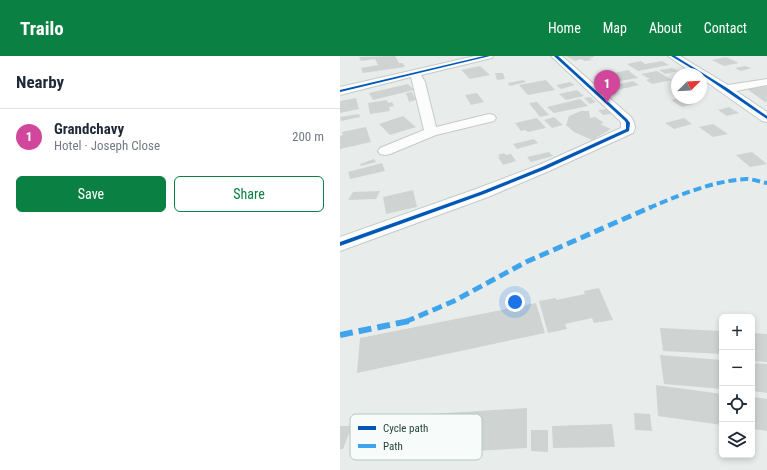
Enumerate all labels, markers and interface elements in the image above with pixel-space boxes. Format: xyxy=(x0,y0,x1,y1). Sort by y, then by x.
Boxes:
text: Trailo xyxy=(20,17,64,40)
text: Home xyxy=(548,20,581,36)
text: Map xyxy=(603,20,627,36)
text: About xyxy=(649,20,682,36)
text: Contact xyxy=(704,20,747,36)
north arrow xyxy=(671,68,707,104)
pin: 1 xyxy=(594,70,620,103)
text: Nearby xyxy=(16,72,64,92)
text: Grandchavy xyxy=(54,120,124,138)
text: 1 xyxy=(26,129,32,144)
text: 200 m xyxy=(292,129,324,144)
text: Hotel · Joseph Close xyxy=(54,138,160,153)
button: Save xyxy=(16,176,166,212)
button: Share xyxy=(174,176,324,212)
your location xyxy=(505,292,525,312)
map controls xyxy=(719,314,755,458)
button: + xyxy=(719,314,755,350)
button: − xyxy=(719,350,755,386)
button: locate xyxy=(719,386,755,422)
legend xyxy=(350,414,482,460)
text: Cycle path xyxy=(383,422,428,435)
button: layers xyxy=(719,422,755,458)
text: Path xyxy=(383,440,403,453)

